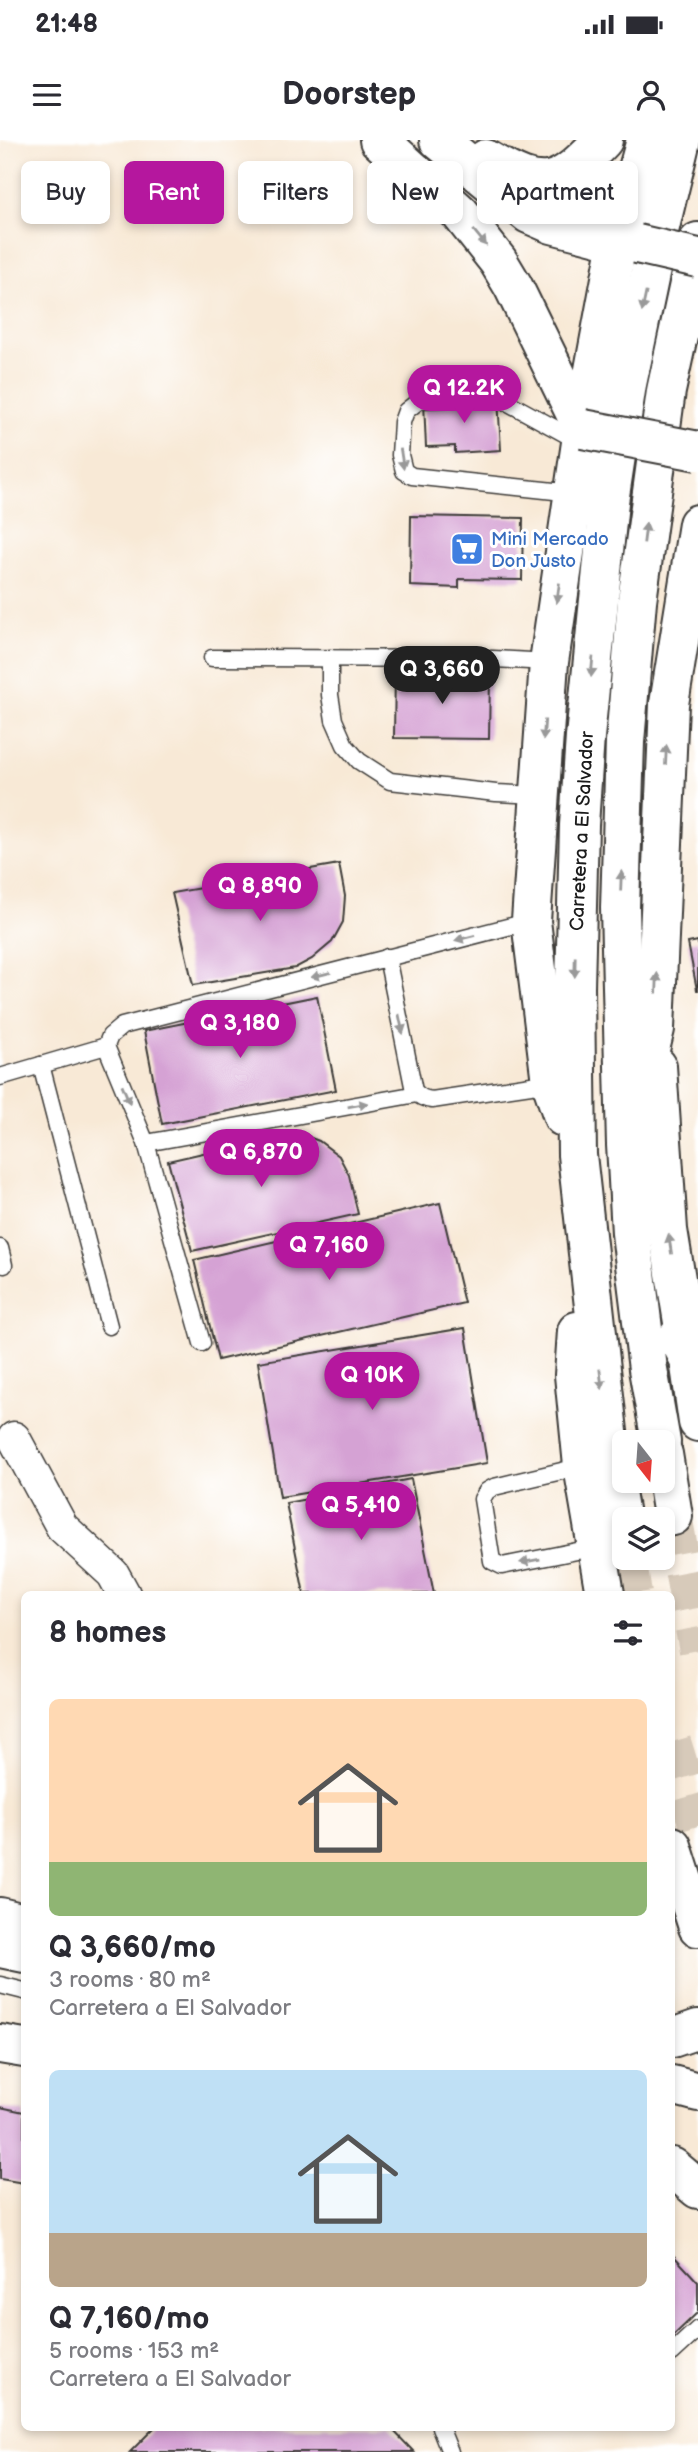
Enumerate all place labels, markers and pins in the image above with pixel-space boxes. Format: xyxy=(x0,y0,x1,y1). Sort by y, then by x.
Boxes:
pin: Q 12.2K xyxy=(399,366,529,425)
place label: Mini Mercado Don Justo xyxy=(491,528,609,573)
supermarket icon: Mini Mercado Don Justo xyxy=(448,530,486,568)
pin: Q 3,660 xyxy=(377,646,507,706)
pin: Q 8,890 xyxy=(195,864,325,923)
pin: Q 3,180 xyxy=(175,1000,305,1060)
pin: Q 6,870 xyxy=(196,1130,326,1189)
pin: Q 7,160 xyxy=(264,1222,394,1282)
pin: Q 10K xyxy=(323,1352,421,1412)
pin: Q 5,410 xyxy=(296,1482,426,1542)

